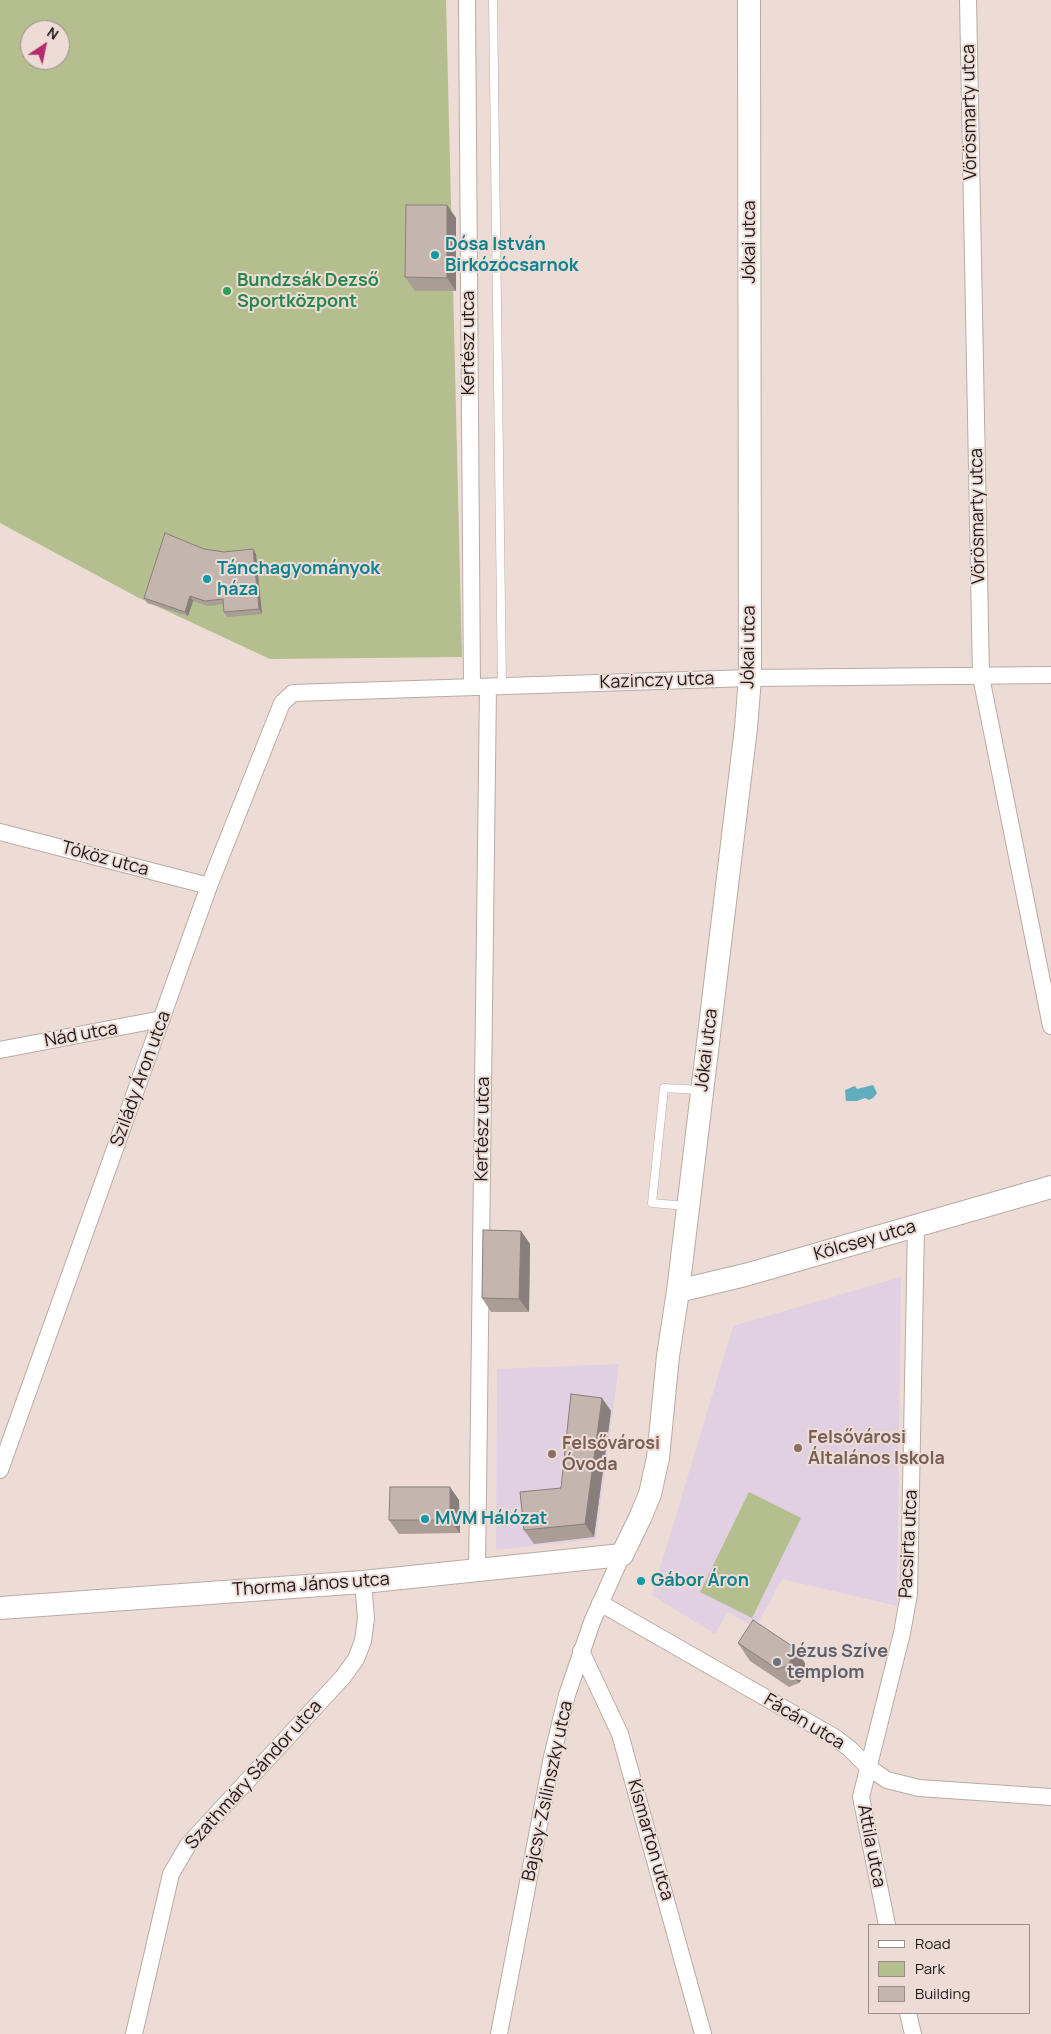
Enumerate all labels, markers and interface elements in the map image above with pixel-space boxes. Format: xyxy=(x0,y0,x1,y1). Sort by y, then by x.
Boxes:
north arrow xyxy=(20,20,70,70)
text: N xyxy=(44,22,63,44)
street label: Vörösmarty utca xyxy=(958,44,982,180)
street label: Jókai utca xyxy=(739,200,761,284)
place label: Dósa István Birkózócsarnok xyxy=(445,234,578,276)
marker: Dósa István Birkózócsarnok xyxy=(429,249,441,261)
place label: Bundzsák Dezső Sportközpont xyxy=(237,270,379,312)
marker: Bundzsák Dezső Sportközpont xyxy=(221,285,233,297)
street label: Kertész utca xyxy=(458,291,480,395)
street label: Vörösmarty utca xyxy=(966,448,990,584)
place label: Tánchagyományok háza xyxy=(217,558,380,600)
marker: Tánchagyományok háza xyxy=(201,573,213,585)
street label: Jókai utca xyxy=(737,605,761,689)
street label: Kazinczy utca xyxy=(599,668,715,694)
street label: Tóköz utca xyxy=(59,837,151,881)
street label: Jókai utca xyxy=(691,1007,723,1093)
street label: Szilády Áron utca xyxy=(106,1008,176,1150)
street label: Nád utca xyxy=(43,1018,119,1052)
street label: Kertész utca xyxy=(471,1076,495,1182)
street label: Kölcsey utca xyxy=(812,1216,918,1266)
place label: Felsővárosi Általános Iskola xyxy=(808,1427,945,1470)
place label: Felsővárosi Óvoda xyxy=(562,1433,660,1476)
marker: Felsővárosi Általános Iskola xyxy=(792,1442,804,1454)
marker: Felsővárosi Óvoda xyxy=(546,1448,558,1460)
street label: Pacsirta utca xyxy=(895,1489,923,1599)
place label: MVM Hálózat xyxy=(435,1508,547,1530)
marker: MVM Hálózat xyxy=(419,1513,431,1525)
street label: Thorma János utca xyxy=(232,1569,390,1601)
place label: Gábor Áron xyxy=(651,1570,749,1592)
marker: Gábor Áron xyxy=(635,1575,647,1587)
place label: Jézus Szíve templom xyxy=(787,1641,888,1684)
marker: Jézus Szíve templom xyxy=(771,1656,783,1668)
street label: Fácán utca xyxy=(760,1689,848,1755)
street label: Szathmáry Sándor utca xyxy=(181,1696,327,1854)
street label: Bajcsy-Zsilinszky utca xyxy=(518,1699,578,1883)
street label: Kismarton utca xyxy=(622,1777,678,1903)
street label: Attila utca xyxy=(852,1803,890,1889)
legend xyxy=(868,1924,1031,2014)
text: Road xyxy=(915,1933,951,1954)
text: Park xyxy=(915,1958,945,1979)
text: Building xyxy=(915,1983,970,2004)

